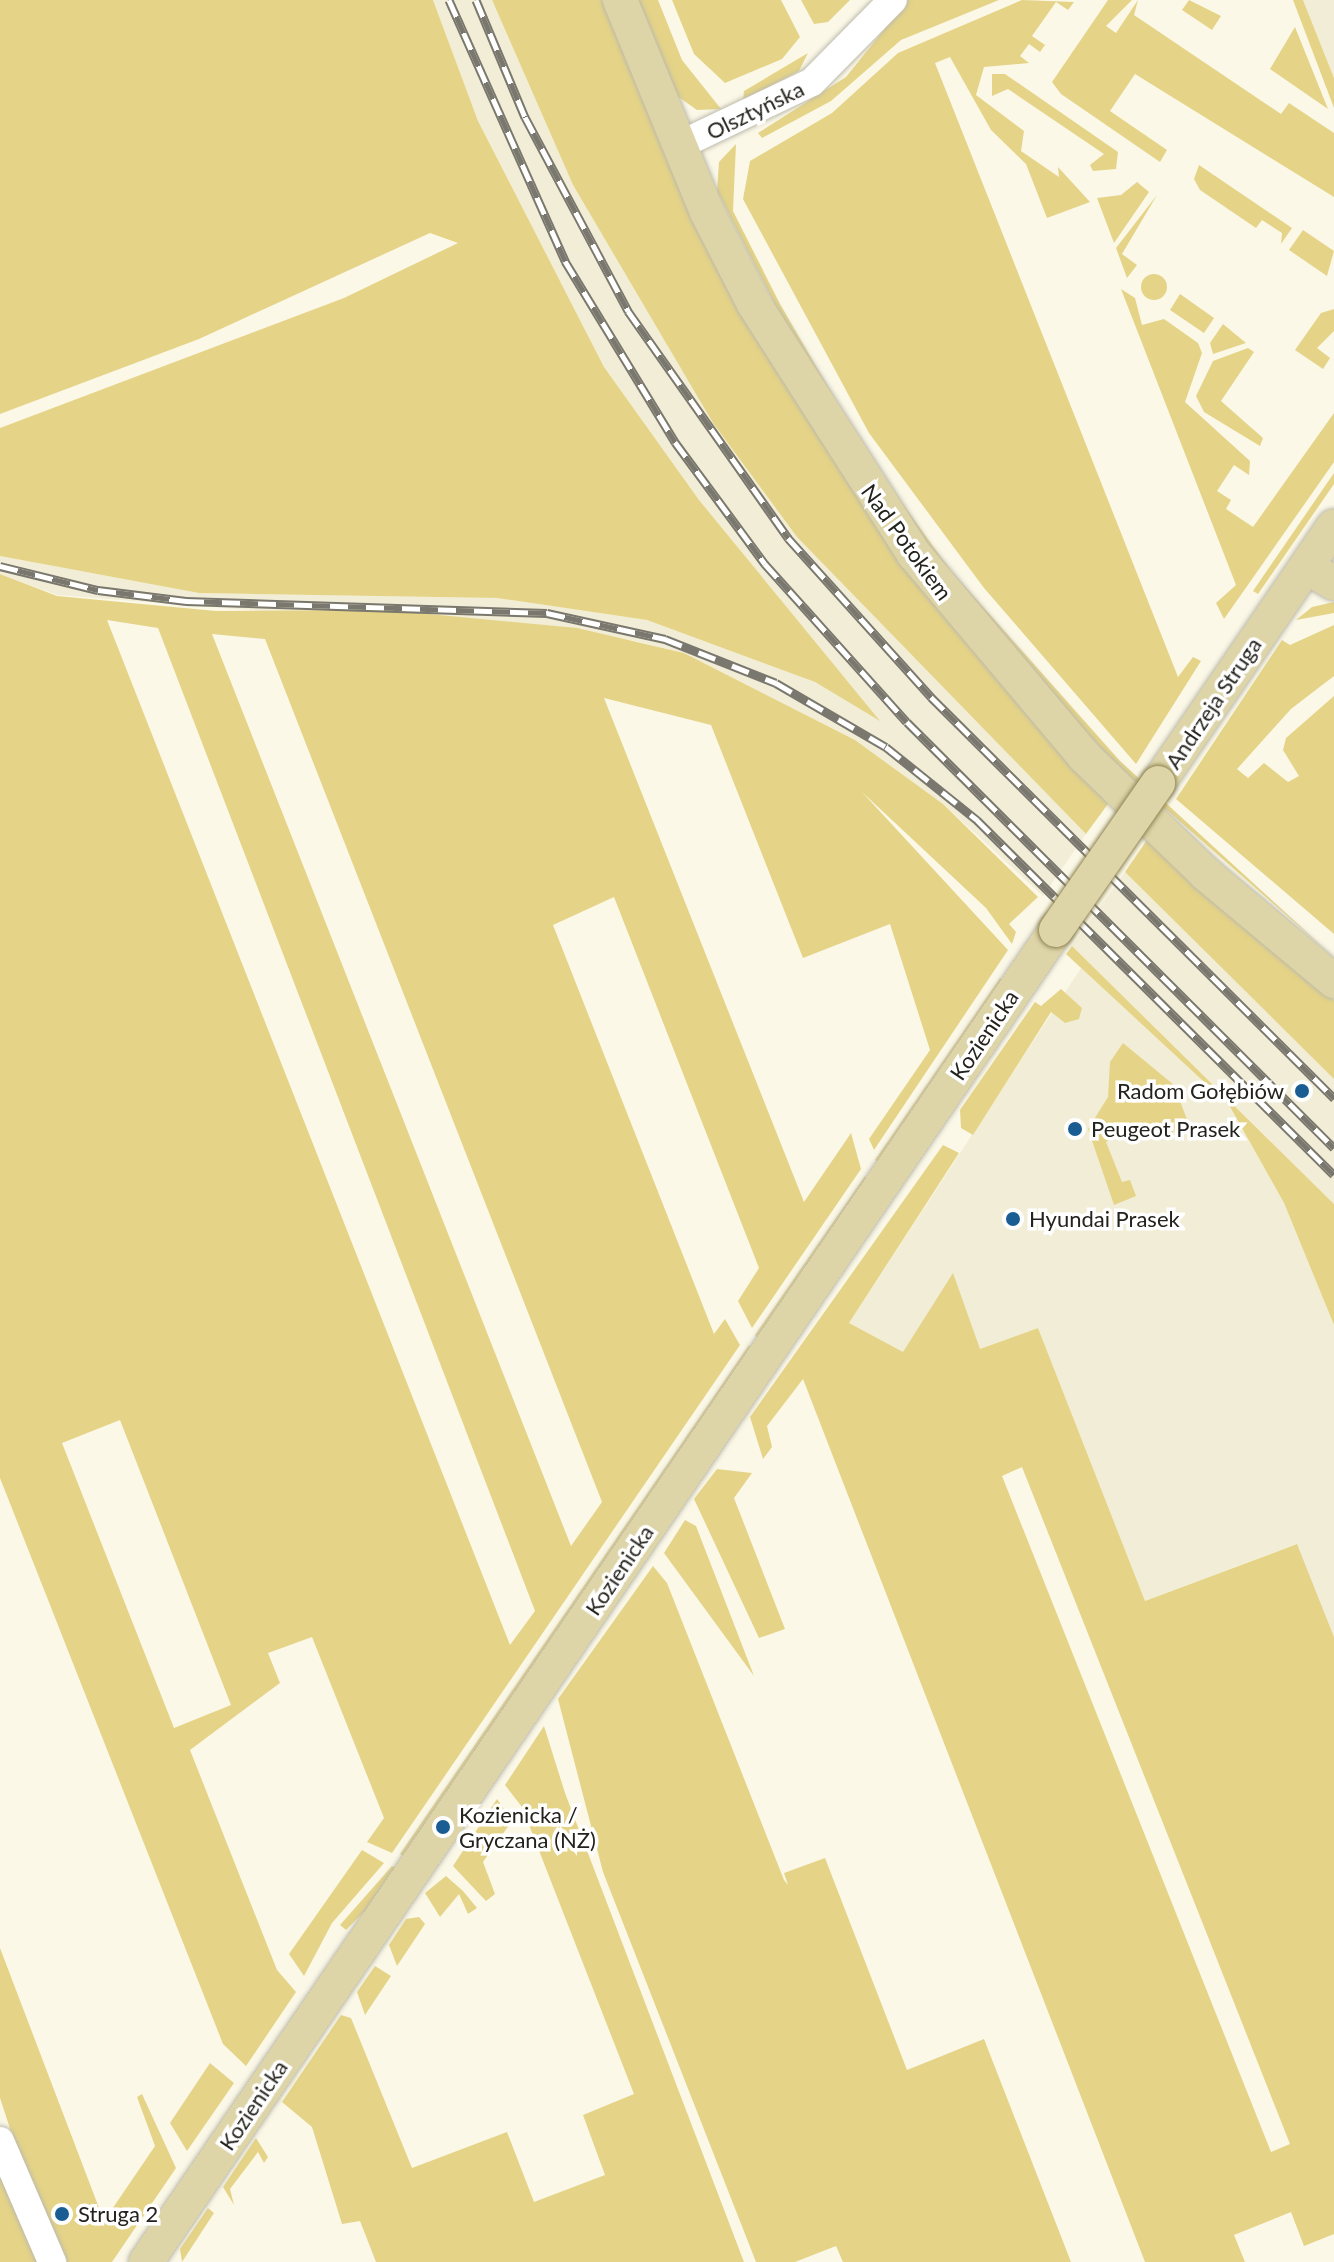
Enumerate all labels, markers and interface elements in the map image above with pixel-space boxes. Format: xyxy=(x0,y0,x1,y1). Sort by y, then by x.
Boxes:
street label: Olsztyńska xyxy=(702,75,808,145)
street label: Nad Potokiem xyxy=(856,479,958,605)
street label: Andrzeja Struga xyxy=(1159,632,1267,774)
street label: Kozienicka xyxy=(944,985,1024,1085)
place label: Radom Gołębiów xyxy=(1117,1078,1284,1104)
marker: Radom Gołębiów xyxy=(1291,1080,1313,1102)
place label: Peugeot Prasek xyxy=(1091,1116,1240,1142)
marker: Peugeot Prasek xyxy=(1066,1120,1084,1138)
place label: Hyundai Prasek xyxy=(1029,1206,1180,1232)
marker: Hyundai Prasek xyxy=(1004,1210,1022,1228)
street label: Kozienicka xyxy=(579,1520,659,1620)
place label: Kozienicka / Gryczana (NŻ) xyxy=(459,1801,596,1852)
marker: Kozienicka / Gryczana (NŻ) xyxy=(434,1818,452,1836)
street label: Kozienicka xyxy=(213,2055,293,2155)
place label: Struga 2 xyxy=(78,2201,158,2227)
marker: Struga 2 xyxy=(53,2205,71,2223)

